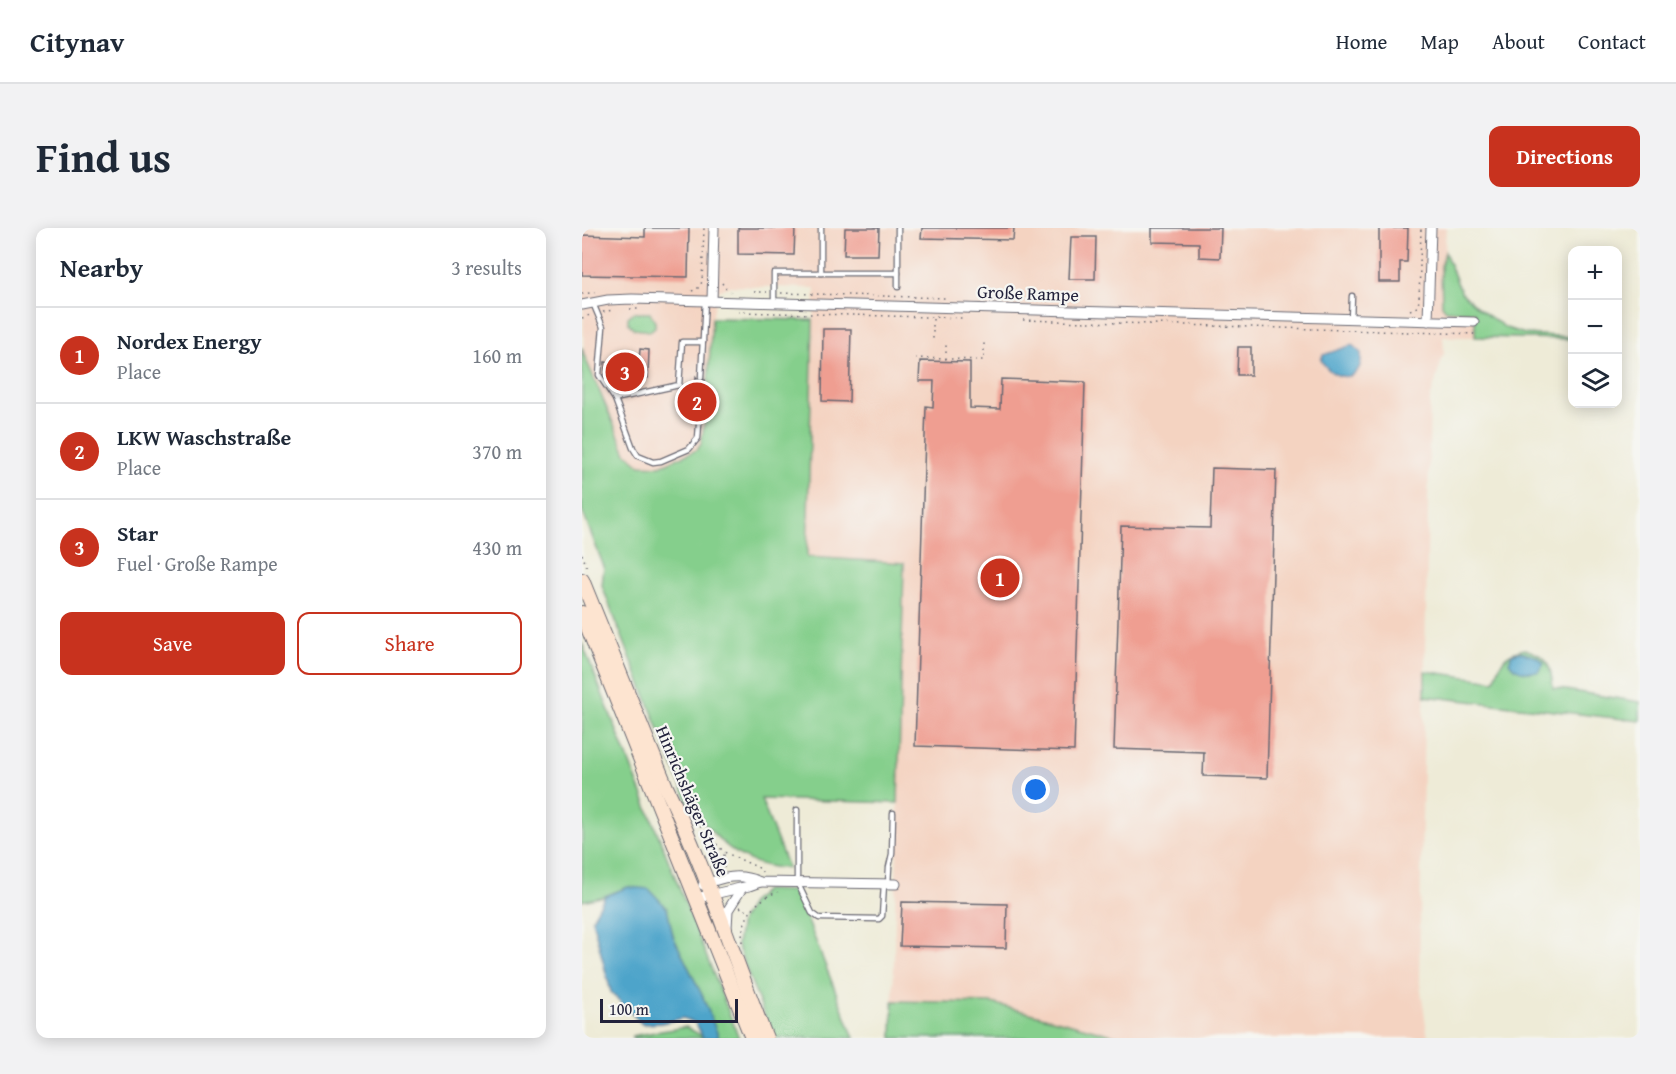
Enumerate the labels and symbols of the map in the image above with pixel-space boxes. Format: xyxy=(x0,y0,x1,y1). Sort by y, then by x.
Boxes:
street label: Große Rampe xyxy=(977,278,1079,308)
pin: 3 xyxy=(606,350,645,394)
pin: 2 xyxy=(678,380,716,424)
pin: 1 xyxy=(980,556,1020,600)
street label: Hinrichshäger Straße xyxy=(649,721,737,881)
your location xyxy=(1021,775,1050,804)
scale bar xyxy=(600,996,738,1024)

